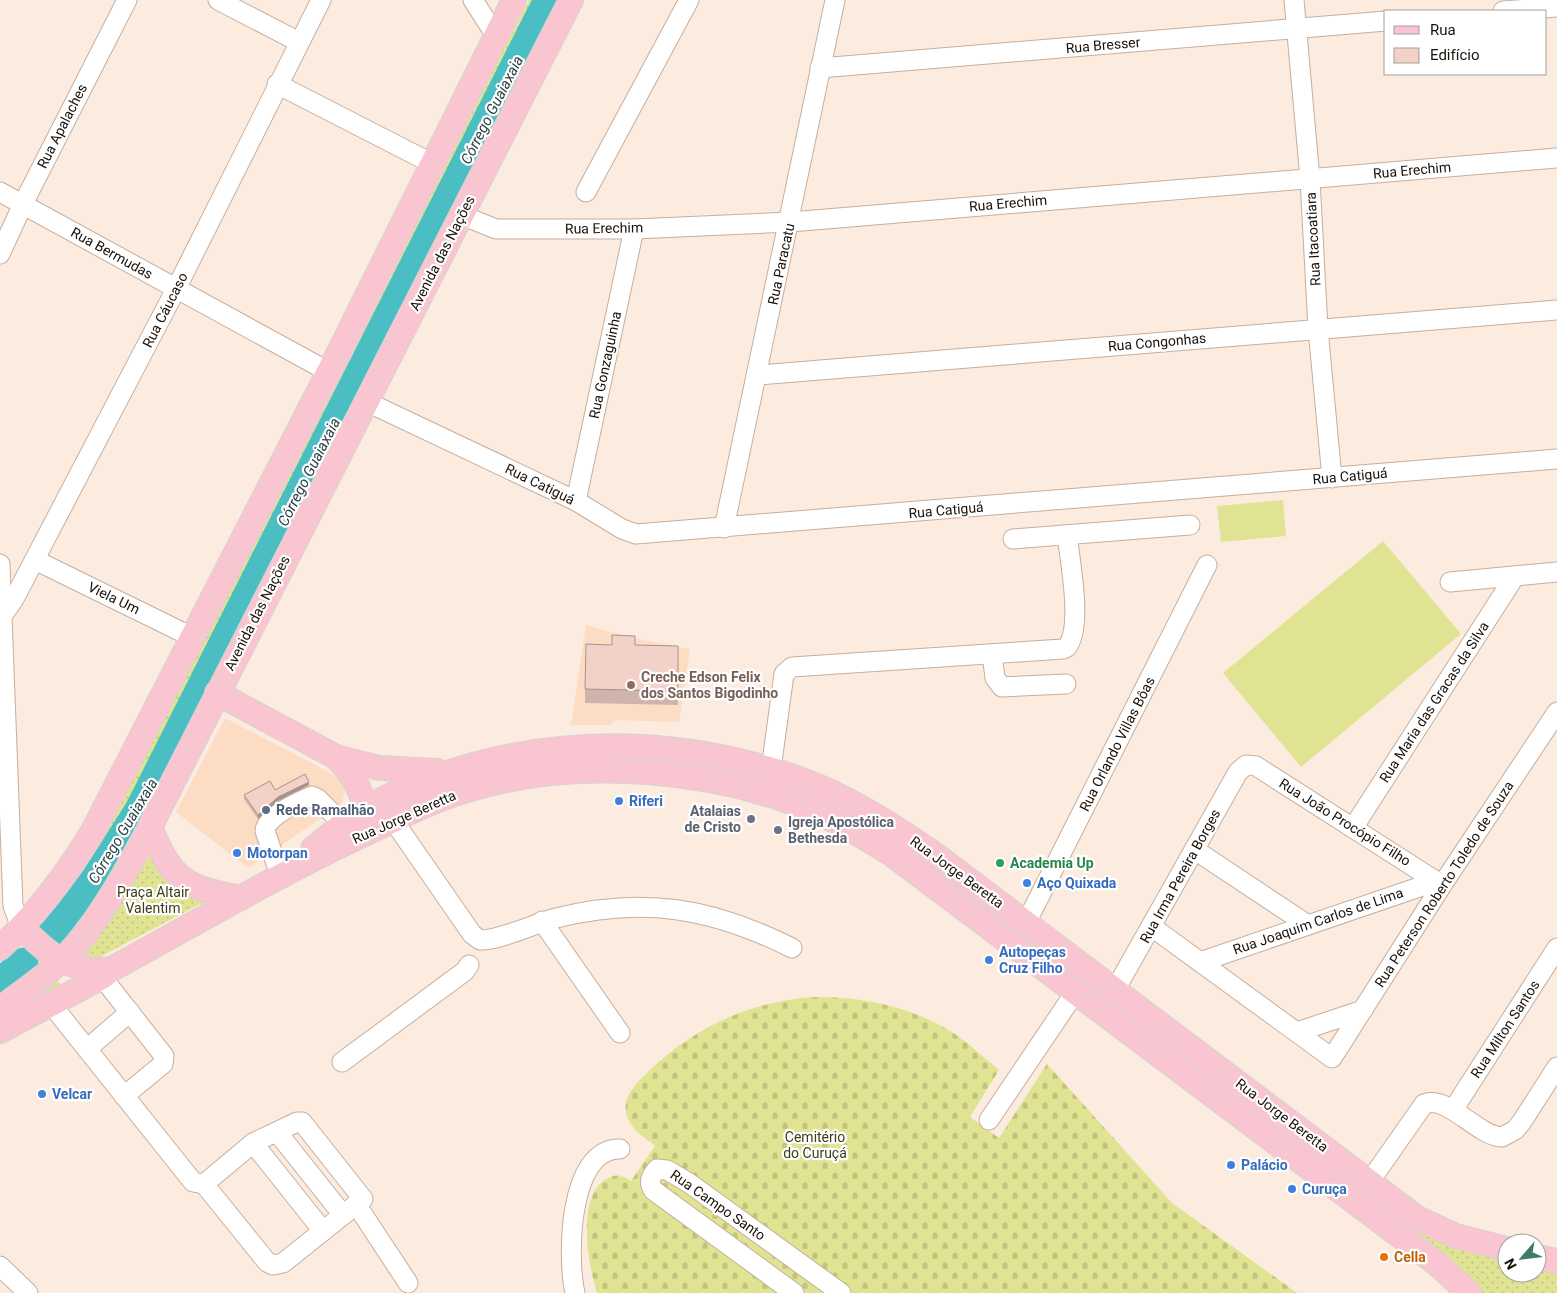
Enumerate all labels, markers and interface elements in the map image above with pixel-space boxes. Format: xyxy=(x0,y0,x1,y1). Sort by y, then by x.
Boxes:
legend xyxy=(1384,10,1547,75)
text: Rua xyxy=(1430,21,1456,39)
street label: Rua Bresser xyxy=(1065,34,1141,56)
text: Edifício xyxy=(1430,46,1479,64)
water label: Córrego Guaiaxaia xyxy=(457,53,527,167)
street label: Rua Apalaches xyxy=(34,81,90,171)
street label: Rua Erechim xyxy=(1372,159,1452,181)
street label: Rua Erechim xyxy=(968,192,1048,214)
street label: Rua Itacoatiara xyxy=(1303,192,1323,286)
street label: Avenida das Nações xyxy=(406,193,478,313)
street label: Rua Erechim xyxy=(565,219,643,237)
street label: Rua Paracatu xyxy=(765,222,797,306)
street label: Rua Bermudas xyxy=(68,224,156,282)
street label: Rua Cáucaso xyxy=(139,270,191,350)
street label: Rua Gonzaguinha xyxy=(586,310,624,420)
street label: Rua Congonhas xyxy=(1107,330,1207,354)
water label: Córrego Guaiaxaia xyxy=(274,415,344,529)
street label: Rua Catiguá xyxy=(503,460,577,508)
street label: Rua Catiguá xyxy=(1312,465,1388,487)
street label: Rua Catiguá xyxy=(908,499,984,521)
street label: Avenida das Nações xyxy=(221,553,293,673)
street label: Viela Um xyxy=(86,579,142,617)
street label: Rua Maria das Gracas da Silva xyxy=(1376,619,1492,785)
place label: Creche Edson Felix dos Santos Bigodinho xyxy=(641,669,778,701)
street label: Rua Orlando Villas Bôas xyxy=(1076,674,1158,814)
marker: Creche Edson Felix dos Santos Bigodinho xyxy=(625,679,637,691)
water label: Córrego Guaiaxaia xyxy=(85,775,161,887)
street label: Rua João Procópio Filho xyxy=(1276,775,1414,869)
street label: Rua Peterson Roberto Toledo de Souza xyxy=(1371,778,1517,990)
street label: Rua Jorge Beretta xyxy=(350,787,458,847)
place label: Riferi xyxy=(629,793,663,809)
marker: Riferi xyxy=(613,795,625,807)
place label: Rede Ramalhão xyxy=(276,802,375,818)
place label: Atalaias de Cristo xyxy=(684,803,741,835)
marker: Rede Ramalhão xyxy=(260,804,272,816)
street label: Rua Irma Pereira Borges xyxy=(1137,806,1223,946)
marker: Atalaias de Cristo xyxy=(745,813,757,825)
place label: Igreja Apostólica Bethesda xyxy=(788,814,895,846)
marker: Igreja Apostólica Bethesda xyxy=(772,824,784,836)
street label: Rua Jorge Beretta xyxy=(907,833,1007,911)
place label: Motorpan xyxy=(247,845,308,861)
marker: Motorpan xyxy=(231,847,243,859)
place label: Academia Up xyxy=(1010,855,1094,871)
marker: Academia Up xyxy=(994,857,1006,869)
place label: Aço Quixada xyxy=(1037,875,1117,891)
marker: Aço Quixada xyxy=(1021,877,1033,889)
park label: Praça Altair Valentim xyxy=(117,884,189,916)
street label: Rua Joaquim Carlos de Lima xyxy=(1231,884,1405,958)
place label: Autopeças Cruz Filho xyxy=(999,944,1066,976)
marker: Autopeças Cruz Filho xyxy=(983,954,995,966)
street label: Rua Milton Santos xyxy=(1467,977,1543,1081)
street label: Rua Jorge Beretta xyxy=(1233,1075,1331,1155)
place label: Velcar xyxy=(52,1086,92,1102)
marker: Velcar xyxy=(36,1088,48,1100)
park label: Cemitério do Curuçá xyxy=(783,1129,847,1161)
place label: Palácio xyxy=(1241,1157,1288,1173)
marker: Palácio xyxy=(1225,1159,1237,1171)
street label: Rua Campo Santo xyxy=(668,1166,768,1244)
place label: Curuça xyxy=(1302,1181,1347,1197)
marker: Curuça xyxy=(1286,1183,1298,1195)
north arrow xyxy=(1497,1233,1547,1283)
place label: Cella xyxy=(1394,1249,1426,1265)
marker: Cella xyxy=(1378,1251,1390,1263)
text: N xyxy=(1501,1256,1520,1272)

